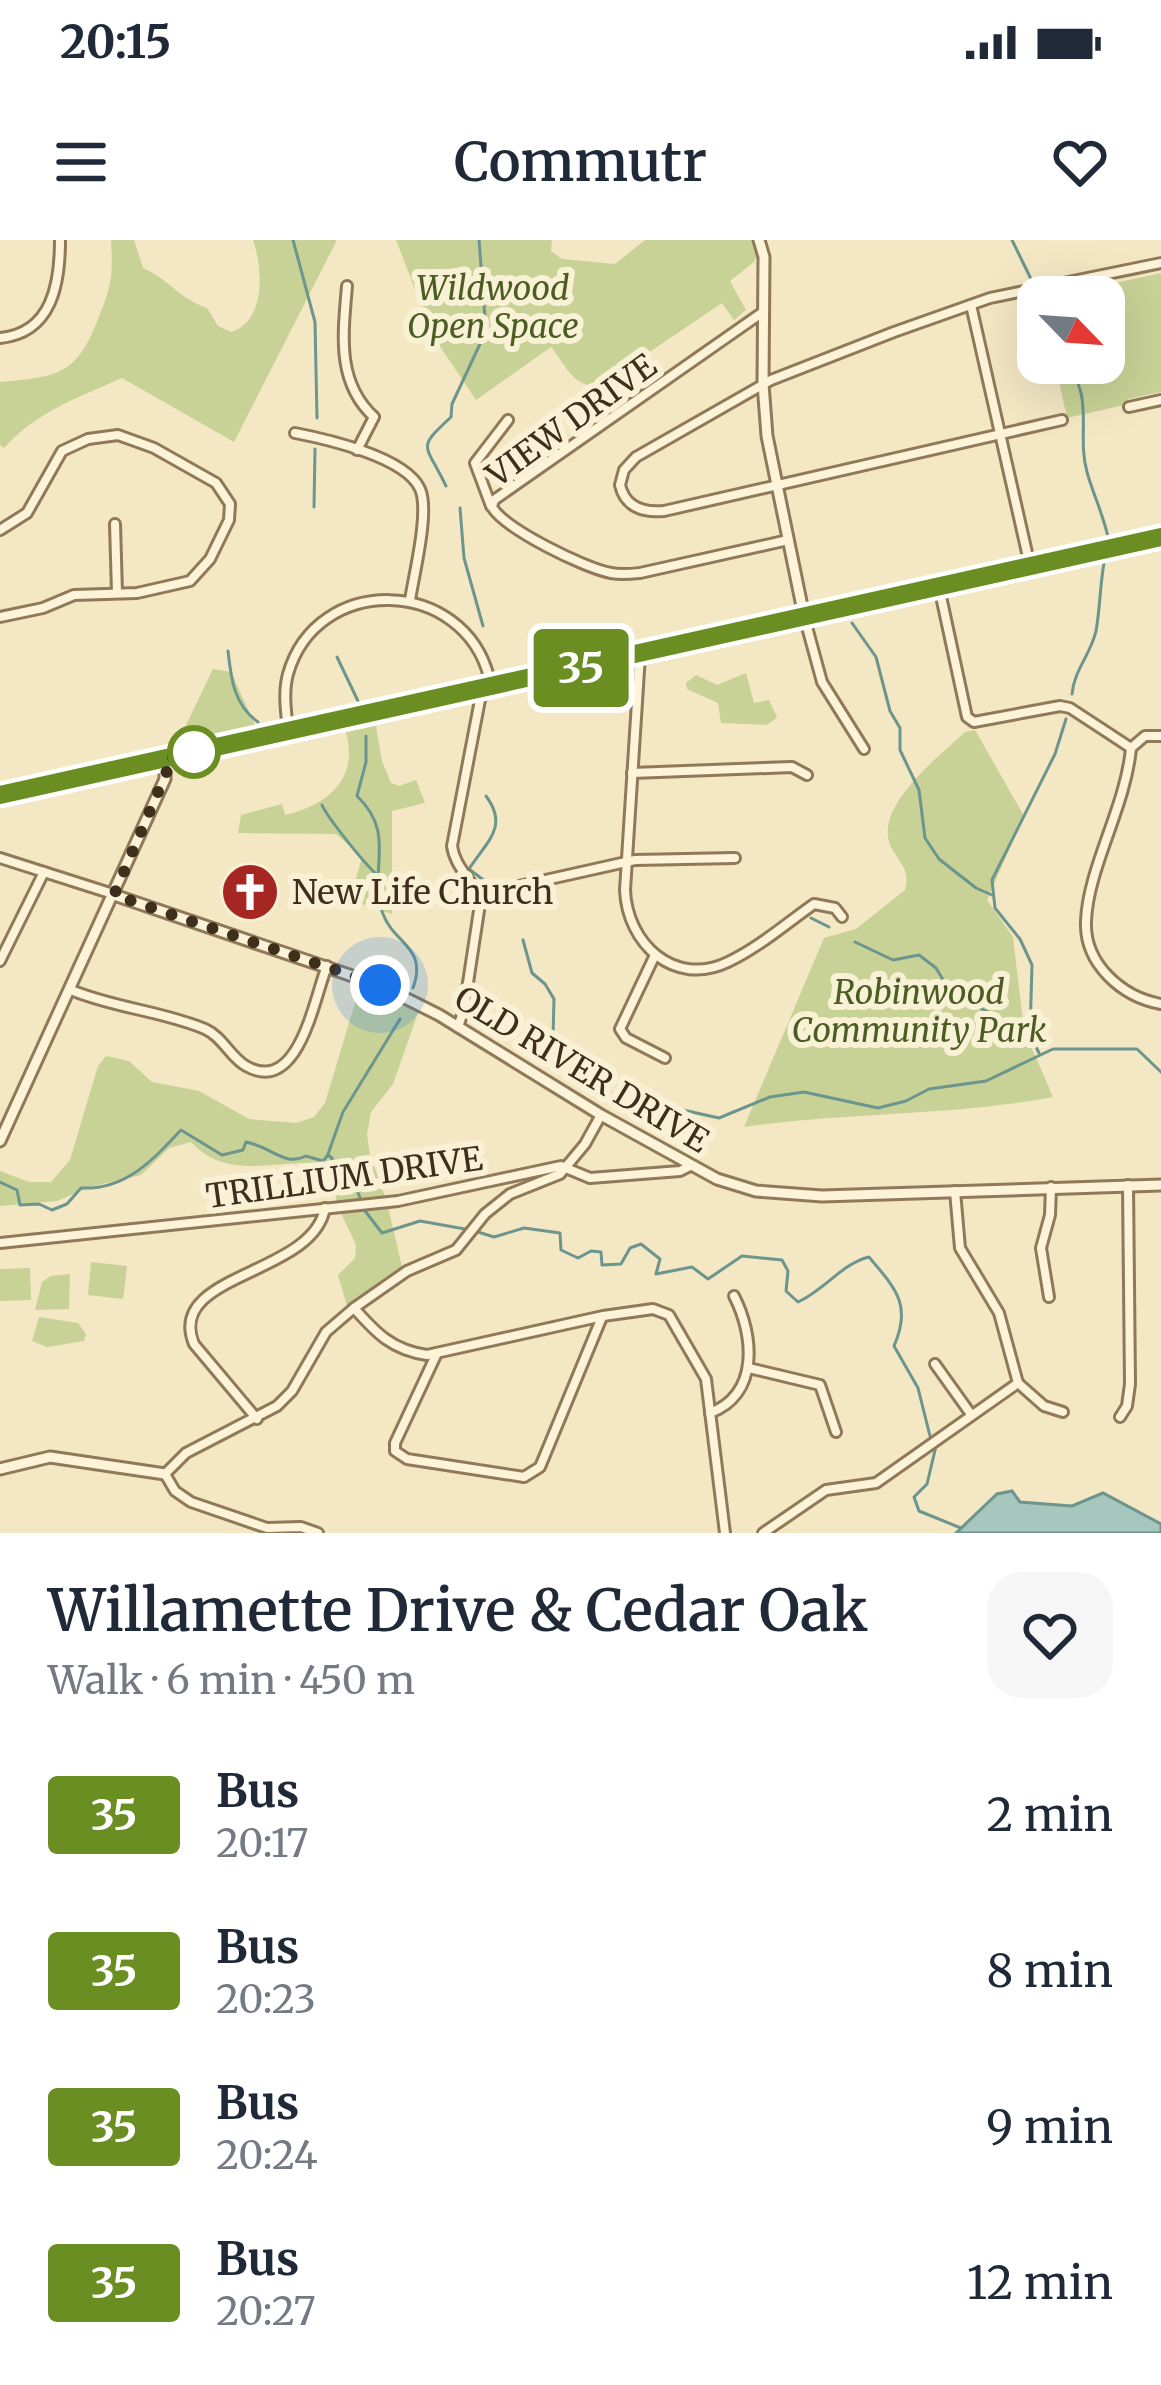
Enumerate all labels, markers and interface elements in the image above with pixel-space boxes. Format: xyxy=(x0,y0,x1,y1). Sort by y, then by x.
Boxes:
text: 20:15 xyxy=(60,14,171,70)
text: Commutr xyxy=(454,128,707,196)
icon: menu xyxy=(48,129,114,195)
icon: heart xyxy=(1047,129,1113,195)
park label: Wildwood Open Space xyxy=(407,268,579,347)
north arrow xyxy=(1017,276,1125,384)
map controls xyxy=(1017,276,1125,384)
street label: VIEW DRIVE xyxy=(478,345,664,496)
line badge: 35 xyxy=(527,629,635,707)
text: 35 xyxy=(558,642,604,694)
unlabelled marker xyxy=(169,727,219,777)
church icon: New Life Church xyxy=(219,861,281,923)
place label: New Life Church xyxy=(292,872,554,913)
your location xyxy=(350,955,410,1015)
park label: Robinwood Community Park xyxy=(792,972,1046,1051)
street label: OLD RIVER DRIVE xyxy=(447,977,716,1161)
street label: TRILLIUM DRIVE xyxy=(203,1138,485,1217)
button: heart xyxy=(987,1572,1113,1698)
text: Willamette Drive & Cedar Oak xyxy=(48,1575,868,1647)
text: Walk · 6 min · 450 m xyxy=(48,1656,415,1705)
text: Bus xyxy=(216,1763,299,1819)
text: 2 min xyxy=(987,1787,1113,1843)
text: 35 xyxy=(91,1789,137,1841)
text: 20:17 xyxy=(216,1819,308,1868)
text: Bus xyxy=(216,1919,299,1975)
text: 8 min xyxy=(987,1943,1113,1999)
text: 35 xyxy=(91,1945,137,1997)
text: 20:23 xyxy=(216,1975,316,2024)
text: Bus xyxy=(216,2075,299,2131)
text: 9 min xyxy=(986,2099,1113,2155)
text: 35 xyxy=(91,2101,137,2153)
text: 20:24 xyxy=(216,2131,318,2180)
text: Bus xyxy=(216,2231,299,2287)
text: 12 min xyxy=(967,2255,1113,2311)
text: 35 xyxy=(91,2257,137,2309)
text: 20:27 xyxy=(216,2287,316,2336)

